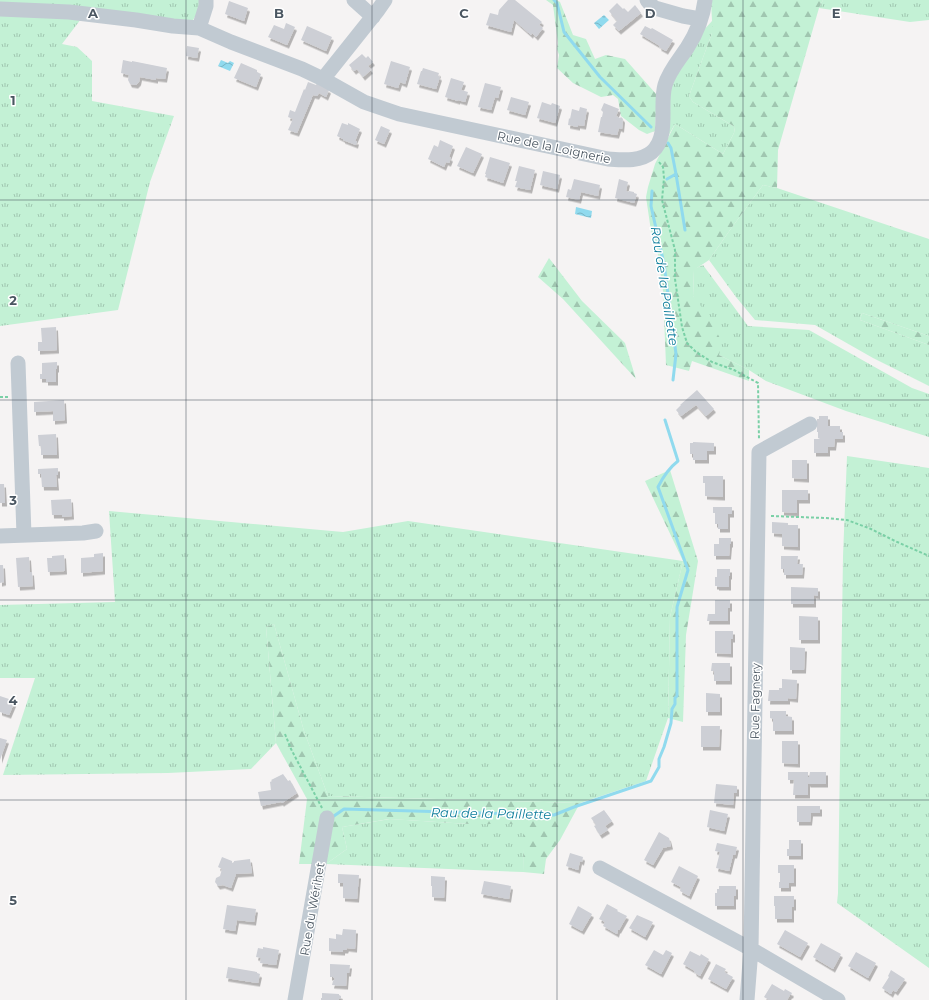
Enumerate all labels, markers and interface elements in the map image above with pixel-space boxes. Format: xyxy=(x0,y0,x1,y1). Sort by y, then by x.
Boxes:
text: A xyxy=(87,5,99,21)
text: B xyxy=(274,5,284,21)
text: C xyxy=(459,5,469,21)
text: D xyxy=(645,5,656,21)
text: E xyxy=(832,5,841,21)
text: 1 xyxy=(10,92,16,108)
street label: Rue de la Loignerie xyxy=(496,128,612,166)
water label: Rau de la Paillette xyxy=(648,225,682,347)
text: 2 xyxy=(9,292,17,308)
text: 3 xyxy=(8,492,17,508)
street label: Rue Fagnery xyxy=(747,662,763,739)
text: 4 xyxy=(9,692,18,708)
water label: Rau de la Paillette xyxy=(431,804,552,822)
street label: Rue du Wérihet xyxy=(296,861,328,957)
text: 5 xyxy=(9,892,17,908)

